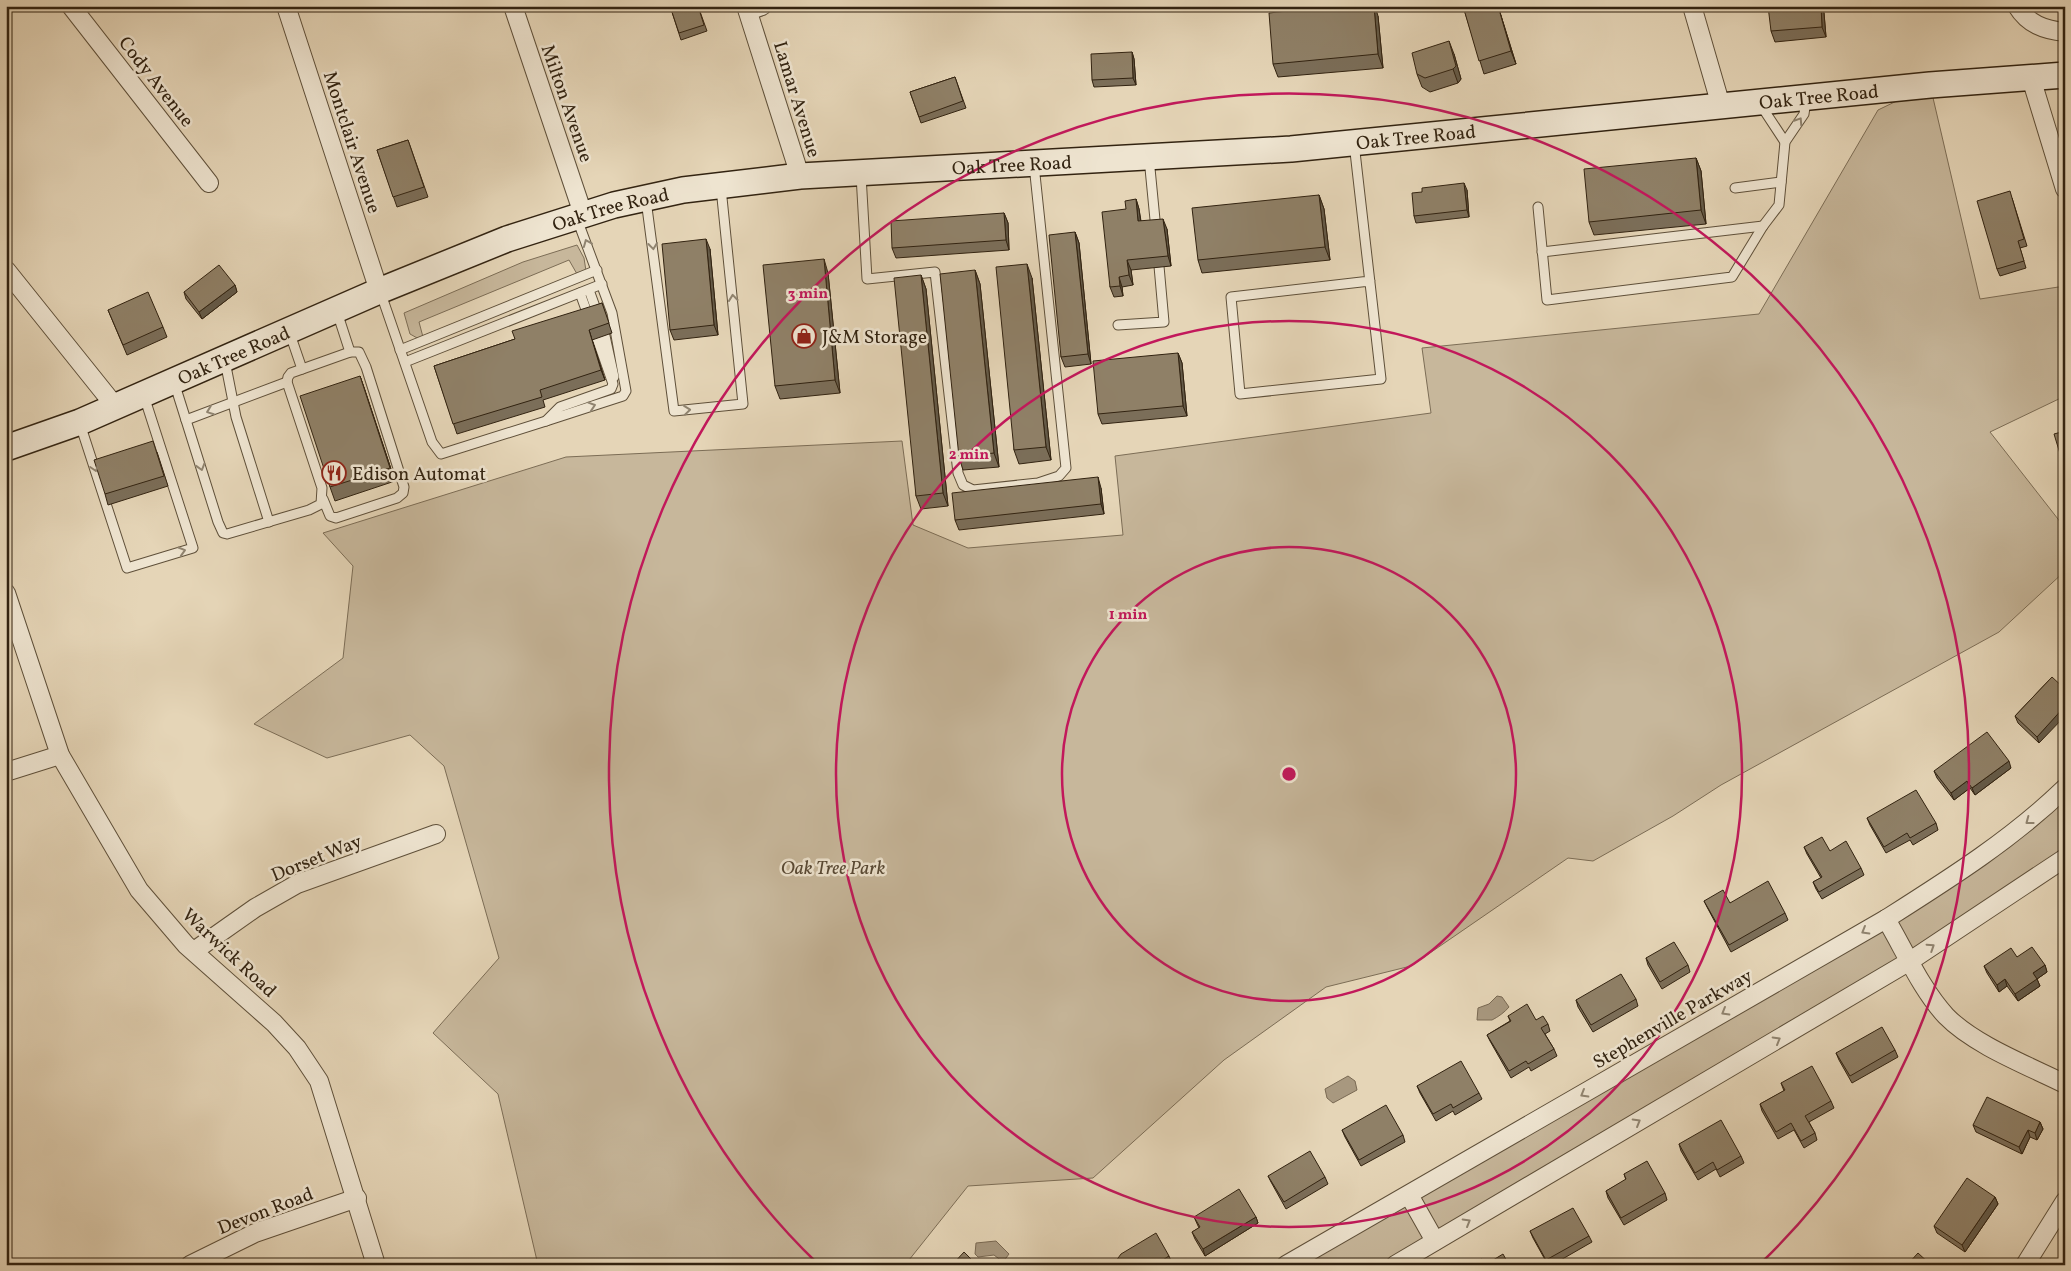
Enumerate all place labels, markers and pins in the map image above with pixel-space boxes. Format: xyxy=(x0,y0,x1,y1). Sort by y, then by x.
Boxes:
shop icon: J&M Storage xyxy=(791,323,817,349)
place label: J&M Storage xyxy=(822,325,927,351)
restaurant icon: Edison Automat xyxy=(321,460,347,486)
place label: Edison Automat xyxy=(352,462,487,488)
centre of rings xyxy=(1280,765,1298,783)

